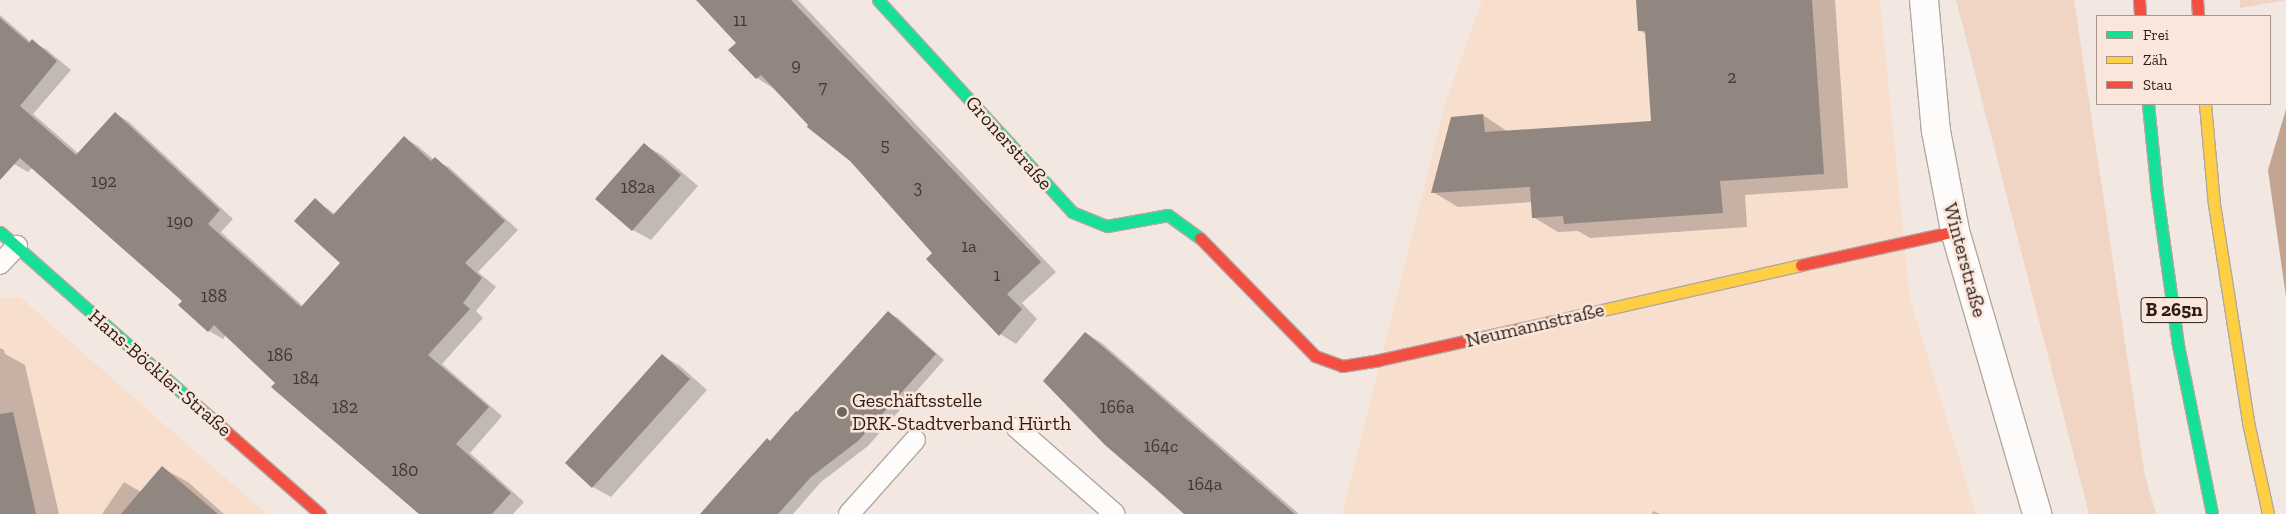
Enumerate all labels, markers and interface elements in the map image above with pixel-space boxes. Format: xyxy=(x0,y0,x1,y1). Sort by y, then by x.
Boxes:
house number: 11 xyxy=(733,9,747,31)
legend xyxy=(2096,15,2271,105)
text: Frei xyxy=(2143,26,2169,44)
text: Zäh xyxy=(2143,51,2167,69)
house number: 9 xyxy=(791,54,801,76)
house number: 2 xyxy=(1727,66,1737,88)
house number: 7 xyxy=(819,76,827,98)
text: Stau xyxy=(2143,76,2172,94)
street label: Gronerstraße xyxy=(960,91,1058,195)
house number: 5 xyxy=(880,134,890,156)
house number: 192 xyxy=(91,170,117,192)
house number: 182a xyxy=(621,176,655,198)
house number: 3 xyxy=(914,176,922,198)
street label: Winterstraße xyxy=(1938,200,1992,320)
house number: 190 xyxy=(167,210,193,232)
house number: 1a xyxy=(961,235,977,257)
house number: 1 xyxy=(994,264,1000,286)
house number: 188 xyxy=(201,285,227,307)
road number: B 265n xyxy=(2140,294,2208,326)
street label: Neumannstraße xyxy=(1463,297,1607,353)
street label: Hans-Böckler-Straße xyxy=(83,304,237,442)
house number: 186 xyxy=(267,344,293,366)
house number: 184 xyxy=(293,367,319,389)
place label: Geschäftsstelle DRK-Stadtverband Hürth xyxy=(852,389,1071,436)
house number: 182 xyxy=(332,396,358,418)
house number: 166a xyxy=(1100,396,1134,418)
marker: Geschäftsstelle DRK-Stadtverband Hürth xyxy=(836,406,848,418)
house number: 164c xyxy=(1144,435,1178,457)
house number: 180 xyxy=(392,459,418,481)
house number: 164a xyxy=(1188,473,1222,495)

